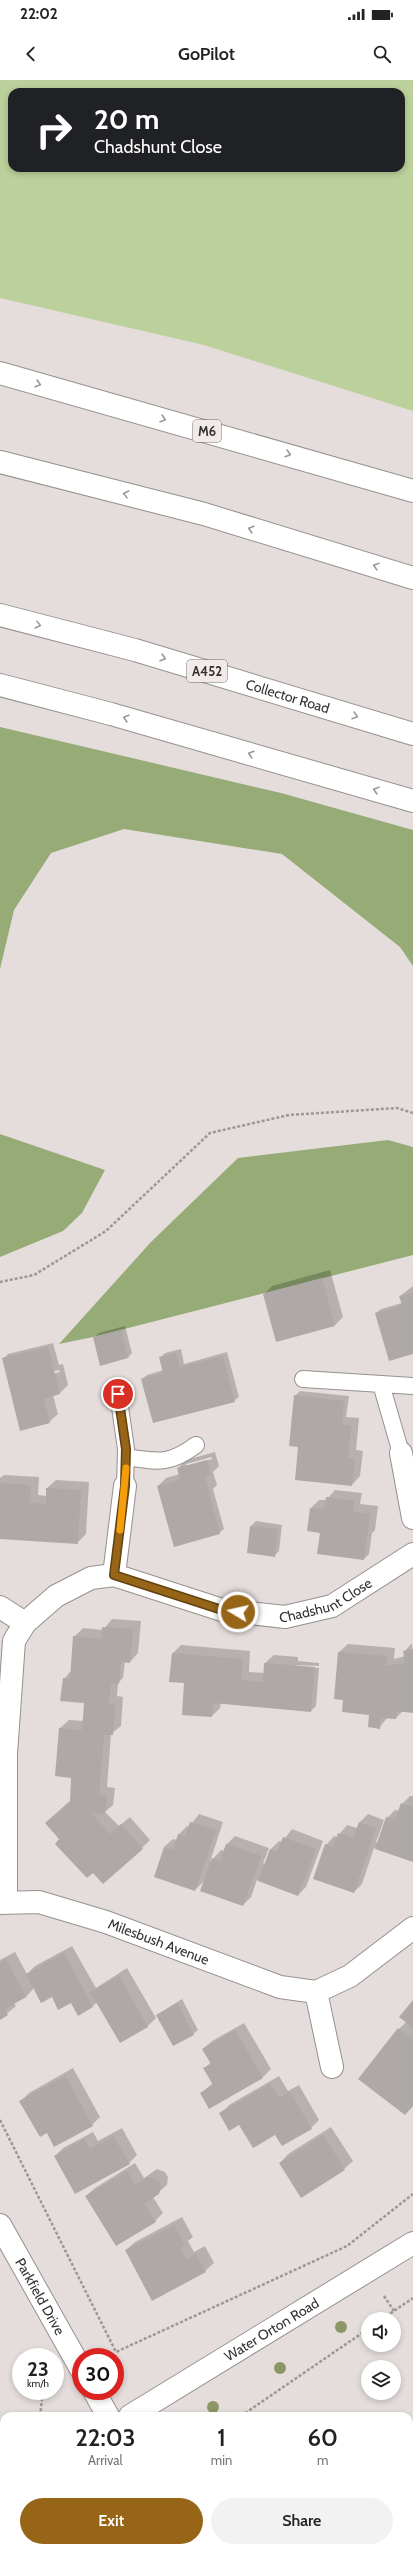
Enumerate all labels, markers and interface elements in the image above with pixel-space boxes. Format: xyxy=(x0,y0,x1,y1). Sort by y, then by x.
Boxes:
text: 22:02 xyxy=(20,5,58,23)
icon: back xyxy=(20,43,42,65)
text: GoPilot xyxy=(178,43,235,65)
icon: search xyxy=(371,43,393,65)
text: 20 m xyxy=(94,102,159,136)
icon: right xyxy=(28,104,80,156)
text: Chadshunt Close xyxy=(94,136,222,158)
one-way arrow xyxy=(34,379,41,388)
one-way arrow xyxy=(159,414,166,423)
road number: M6 xyxy=(193,420,221,442)
one-way arrow xyxy=(284,449,291,458)
one-way arrow xyxy=(123,490,130,499)
one-way arrow xyxy=(248,525,255,533)
one-way arrow xyxy=(372,562,379,571)
one-way arrow xyxy=(35,620,41,628)
one-way arrow xyxy=(160,653,167,662)
road number: A452 xyxy=(187,660,227,682)
street label: Collector Road xyxy=(244,675,332,717)
one-way arrow xyxy=(351,711,358,720)
one-way arrow xyxy=(122,714,129,723)
one-way arrow xyxy=(247,750,254,759)
one-way arrow xyxy=(372,786,379,795)
pin xyxy=(101,1377,135,1411)
icon: arrive xyxy=(107,1383,129,1405)
street label: Chadshunt Close xyxy=(278,1574,375,1626)
position arrow xyxy=(217,1591,259,1633)
street label: Milesbush Avenue xyxy=(105,1915,212,1969)
street label: Parkfield Drive xyxy=(11,2255,69,2338)
street label: Water Orton Road xyxy=(221,2294,322,2365)
map controls xyxy=(361,2312,401,2400)
button: sound xyxy=(361,2312,401,2352)
speed limit sign: 30 xyxy=(72,2348,124,2400)
text: 23 xyxy=(27,2357,49,2381)
button: layers xyxy=(361,2360,401,2400)
text: km/h xyxy=(27,2377,49,2390)
text: 22:03 xyxy=(75,2423,136,2452)
text: 1 xyxy=(217,2423,226,2452)
text: 60 xyxy=(307,2423,338,2452)
text: Arrival xyxy=(88,2452,123,2468)
text: min xyxy=(211,2452,232,2468)
text: m xyxy=(317,2452,328,2468)
button: Exit xyxy=(20,2498,203,2544)
button: Share xyxy=(211,2498,393,2544)

